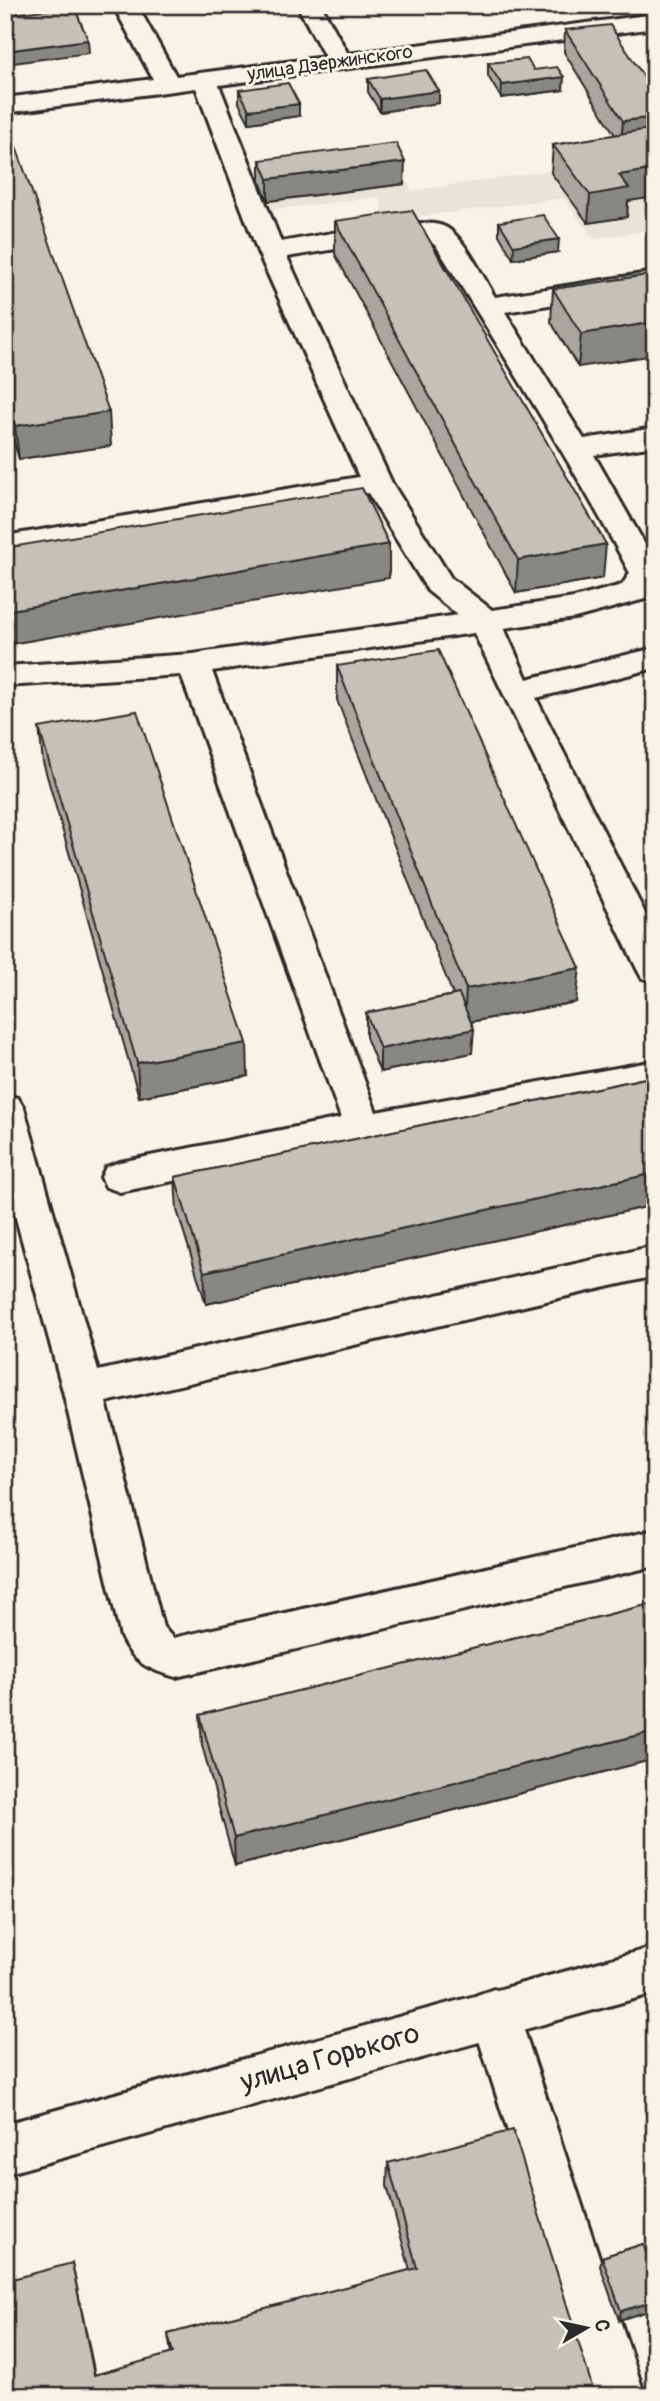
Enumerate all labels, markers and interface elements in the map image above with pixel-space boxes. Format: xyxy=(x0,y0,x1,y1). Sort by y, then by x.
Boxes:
street label: улица Дзержинского xyxy=(245,40,414,87)
street label: улица Горького xyxy=(236,2016,423,2101)
north arrow xyxy=(552,2292,622,2362)
text: С xyxy=(589,2318,615,2333)

